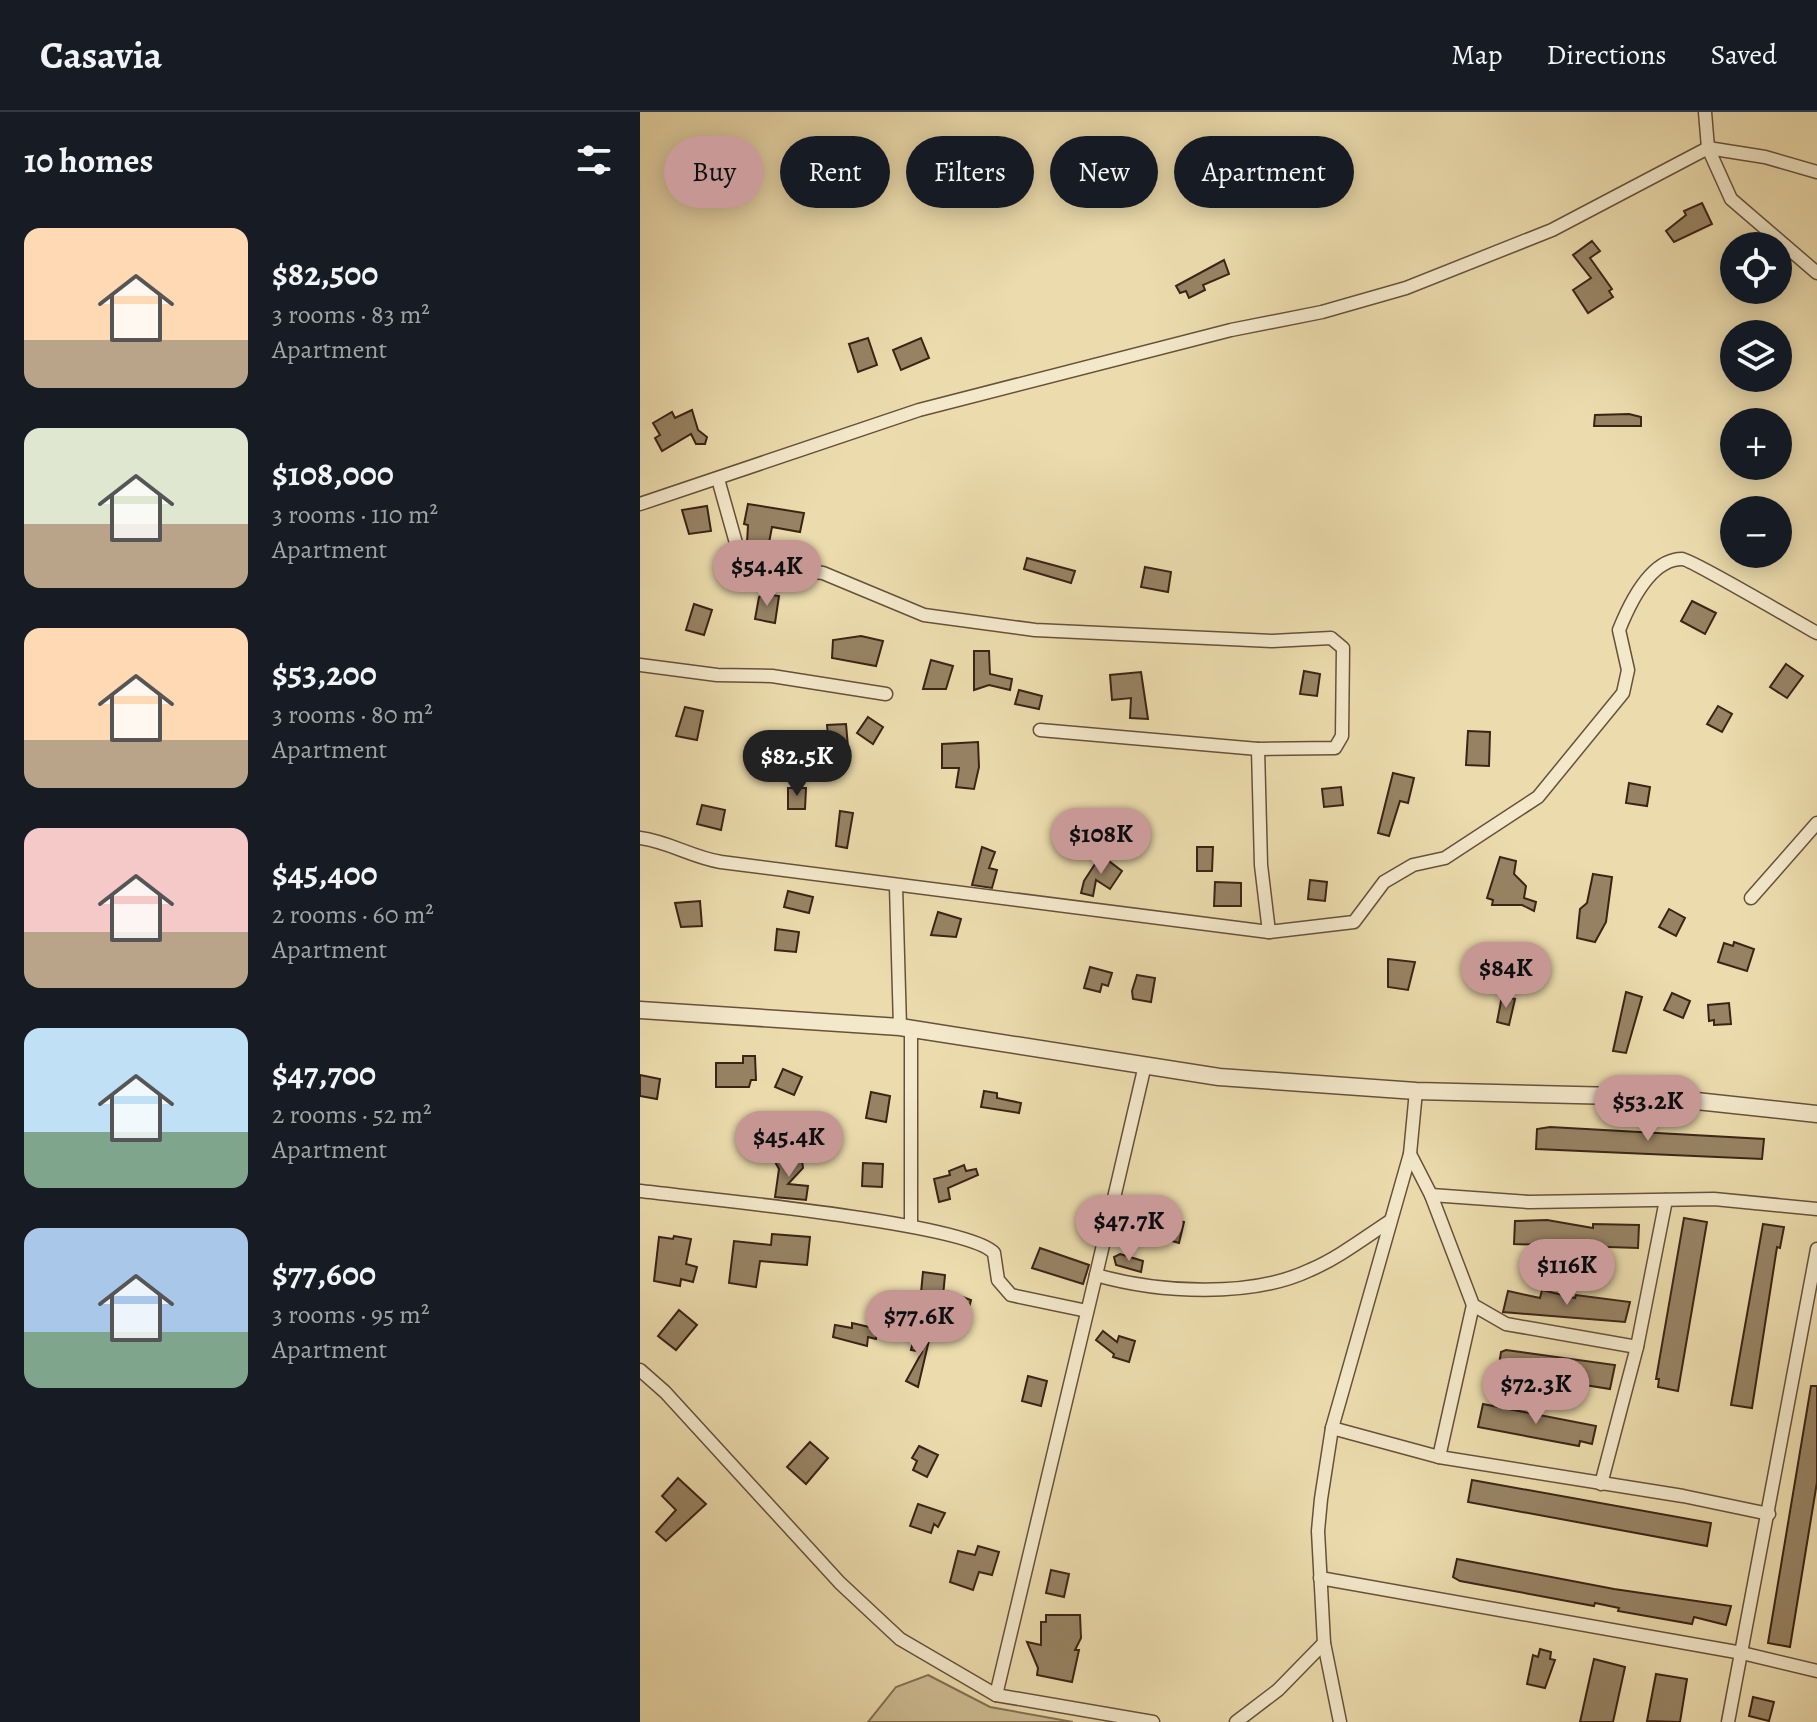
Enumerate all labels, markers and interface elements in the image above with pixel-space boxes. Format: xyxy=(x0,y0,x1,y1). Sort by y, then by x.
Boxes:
text: Casavia xyxy=(40,29,162,81)
text: Map xyxy=(1451,36,1502,74)
text: Directions xyxy=(1546,36,1667,74)
text: Saved xyxy=(1711,36,1777,74)
chip: Buy xyxy=(664,136,764,208)
chip: Rent xyxy=(780,136,890,208)
chip: Filters xyxy=(906,136,1034,208)
chip: New xyxy=(1050,136,1158,208)
chip: Apartment xyxy=(1174,136,1354,208)
text: 10 homes xyxy=(24,137,153,184)
icon: filters xyxy=(572,138,616,182)
map controls xyxy=(1720,232,1792,568)
button: locate xyxy=(1720,232,1792,304)
text: $82,500 xyxy=(272,250,378,297)
icon: home xyxy=(88,260,184,356)
text: 3 rooms · 83 m² xyxy=(272,297,430,332)
button: layers xyxy=(1720,320,1792,392)
text: Apartment xyxy=(272,332,387,367)
button: + xyxy=(1720,408,1792,480)
text: $108,000 xyxy=(272,450,394,497)
icon: home xyxy=(88,460,184,556)
button: − xyxy=(1720,496,1792,568)
text: 3 rooms · 110 m² xyxy=(272,497,438,532)
text: Apartment xyxy=(272,532,387,567)
pin: $54.4K xyxy=(702,540,832,608)
text: $54.4K xyxy=(731,548,803,583)
text: $53,200 xyxy=(272,650,377,697)
icon: home xyxy=(88,660,184,756)
text: 3 rooms · 80 m² xyxy=(272,697,433,732)
pin: $82.5K xyxy=(732,730,862,798)
text: Apartment xyxy=(272,732,387,767)
text: $82.5K xyxy=(761,738,833,773)
pin: $108K xyxy=(1045,808,1157,876)
text: $108K xyxy=(1069,816,1133,851)
text: $45,400 xyxy=(272,850,378,897)
icon: home xyxy=(88,860,184,956)
text: 2 rooms · 60 m² xyxy=(272,897,434,932)
text: Apartment xyxy=(272,932,387,967)
pin: $84K xyxy=(1459,942,1553,1010)
text: $84K xyxy=(1479,950,1533,985)
text: $47,700 xyxy=(272,1050,376,1097)
icon: home xyxy=(88,1060,184,1156)
pin: $53.2K xyxy=(1583,1075,1713,1143)
text: $53.2K xyxy=(1612,1083,1684,1118)
text: 2 rooms · 52 m² xyxy=(272,1097,431,1132)
pin: $45.4K xyxy=(724,1111,854,1179)
text: $45.4K xyxy=(753,1119,825,1154)
text: Apartment xyxy=(272,1132,387,1167)
pin: $47.7K xyxy=(1064,1195,1194,1263)
text: $47.7K xyxy=(1094,1203,1164,1238)
pin: $116K xyxy=(1511,1239,1623,1307)
text: $116K xyxy=(1537,1247,1597,1282)
text: $77,600 xyxy=(272,1250,376,1297)
icon: home xyxy=(88,1260,184,1356)
pin: $77.6K xyxy=(854,1290,984,1358)
text: 3 rooms · 95 m² xyxy=(272,1297,429,1332)
text: $77.6K xyxy=(884,1298,954,1333)
text: Apartment xyxy=(272,1332,387,1367)
pin: $72.3K xyxy=(1471,1358,1601,1426)
text: $72.3K xyxy=(1500,1366,1572,1401)

